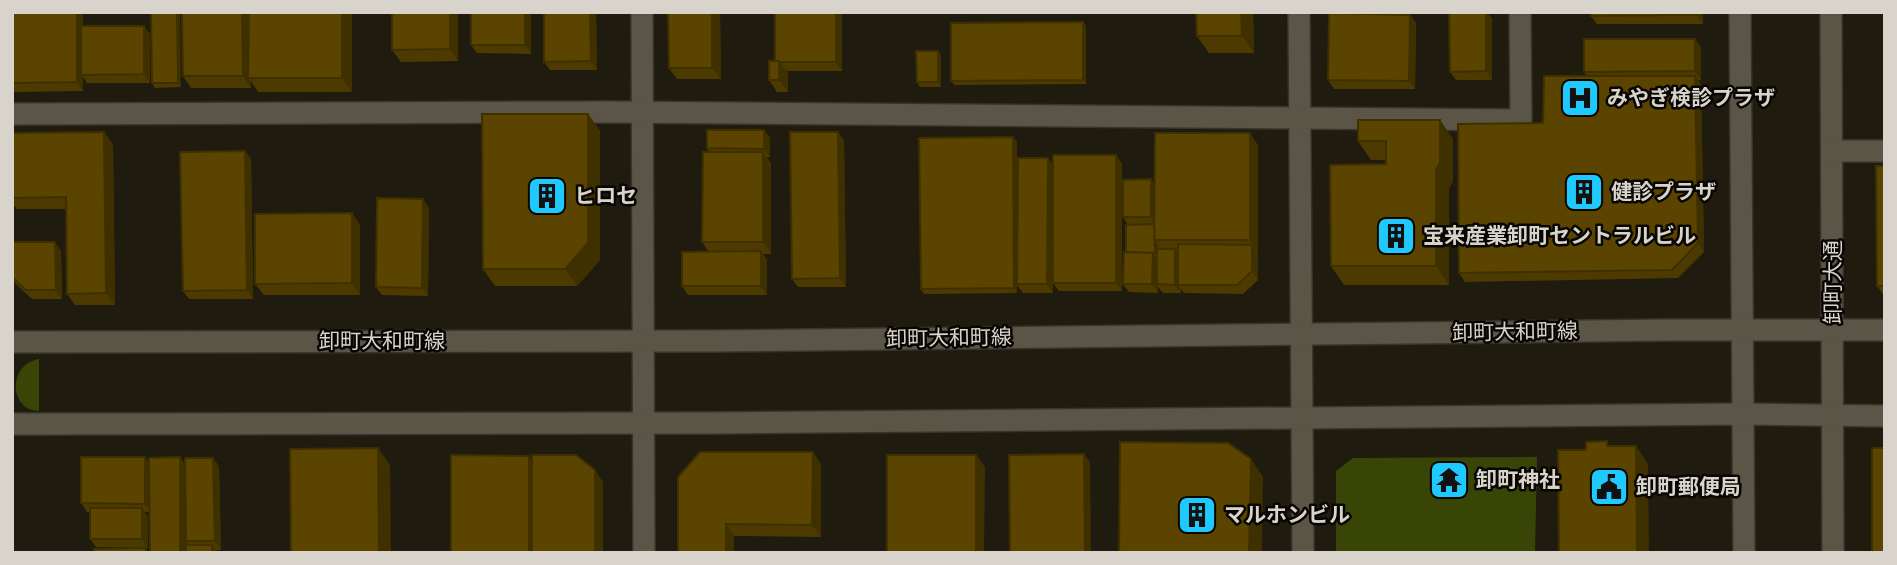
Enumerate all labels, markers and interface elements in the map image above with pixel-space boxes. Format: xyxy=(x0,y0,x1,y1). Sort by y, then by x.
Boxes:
hospital icon: みやぎ検診プラザ xyxy=(1559,77,1601,119)
place label: みやぎ検診プラザ xyxy=(1607,84,1775,109)
building icon: 健診プラザ xyxy=(1563,171,1605,213)
building icon: ヒロセ xyxy=(526,175,568,217)
place label: 健診プラザ xyxy=(1611,178,1716,203)
place label: ヒロセ xyxy=(574,182,637,207)
building icon: 宝来産業卸町セントラルビル xyxy=(1375,215,1417,257)
place label: 宝来産業卸町セントラルビル xyxy=(1423,222,1696,247)
street label: 卸町大通 xyxy=(1819,240,1844,324)
street label: 卸町大和町線 xyxy=(1452,317,1578,344)
street label: 卸町大和町線 xyxy=(886,323,1012,350)
street label: 卸町大和町線 xyxy=(319,327,445,352)
temple icon: 卸町神社 xyxy=(1428,459,1470,501)
place label: 卸町神社 xyxy=(1476,466,1560,491)
public building icon: 卸町郵便局 xyxy=(1588,466,1630,508)
place label: 卸町郵便局 xyxy=(1636,473,1741,498)
building icon: マルホンビル xyxy=(1176,494,1218,536)
place label: マルホンビル xyxy=(1224,501,1350,526)

